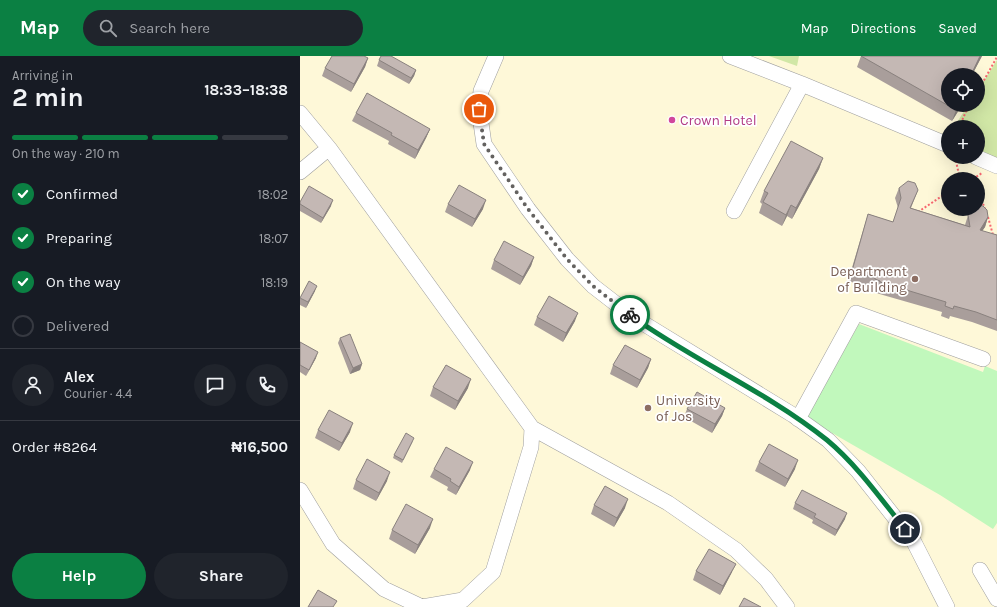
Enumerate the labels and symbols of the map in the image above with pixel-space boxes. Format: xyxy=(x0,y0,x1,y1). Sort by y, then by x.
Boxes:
pin xyxy=(462,92,496,126)
place label: Crown Hotel xyxy=(680,112,757,129)
marker: Crown Hotel xyxy=(667,115,677,125)
place label: Department of Building xyxy=(830,263,907,296)
marker: Department of Building xyxy=(910,274,920,284)
courier xyxy=(610,295,650,335)
place label: University of Jos xyxy=(656,392,721,425)
marker: University of Jos xyxy=(643,403,653,413)
pin xyxy=(888,512,922,546)

